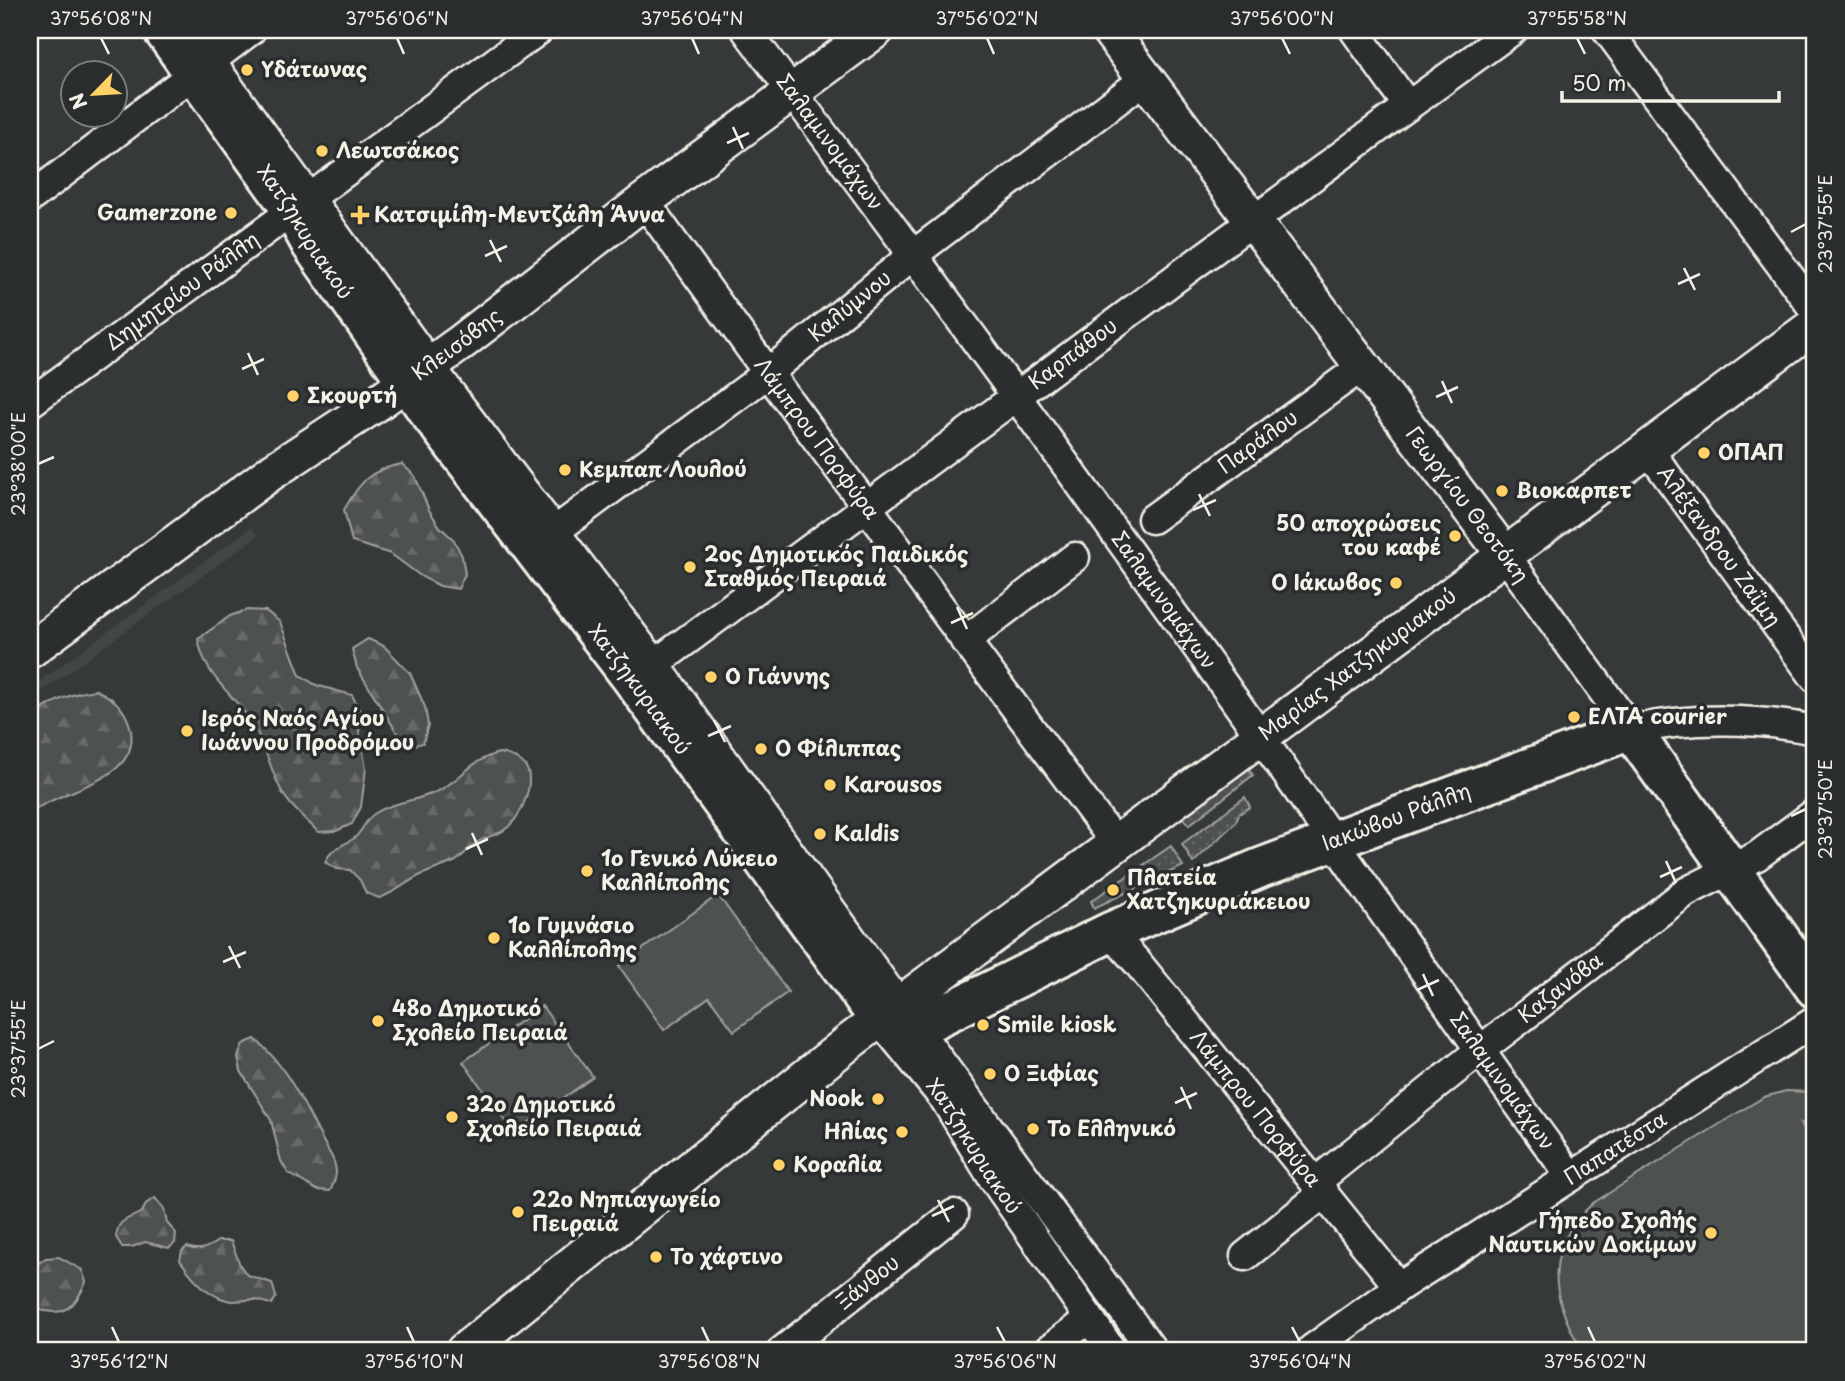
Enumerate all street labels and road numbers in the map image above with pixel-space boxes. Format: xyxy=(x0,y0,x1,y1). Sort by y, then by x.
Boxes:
street label: Σαλαμινομάχων xyxy=(770,66,893,216)
street label: Χατζηκυριακού xyxy=(250,157,363,305)
street label: Δημητρίου Ράλλη xyxy=(98,222,265,357)
street label: Καλύμνου xyxy=(800,261,897,348)
street label: Κλεισόβης xyxy=(404,299,508,387)
street label: Καρπάθου xyxy=(1021,309,1123,396)
street label: Λάμπρου Πορφύρα xyxy=(748,350,889,526)
street label: Παράλου xyxy=(1210,400,1304,480)
street label: Γεωργίου Θεοτόκη xyxy=(1399,419,1538,589)
street label: Αλέξανδρου Ζαΐμη xyxy=(1651,458,1790,633)
street label: Σαλαμινομάχων xyxy=(1105,524,1226,675)
street label: Μαρίας Χατζηκυριακού xyxy=(1251,579,1462,747)
street label: Χατζηκυριακού xyxy=(582,616,700,761)
street label: Ιακώβου Ράλλη xyxy=(1317,773,1475,858)
street label: Καζανόβα xyxy=(1510,943,1609,1030)
street label: Σαλαμινομάχων xyxy=(1443,1004,1564,1156)
street label: Λάμπρου Πορφύρα xyxy=(1184,1022,1330,1193)
street label: Χατζηκυριακού xyxy=(919,1071,1031,1220)
street label: Παπατέστα xyxy=(1557,1102,1673,1192)
street label: Ξάνθου xyxy=(828,1246,905,1316)

